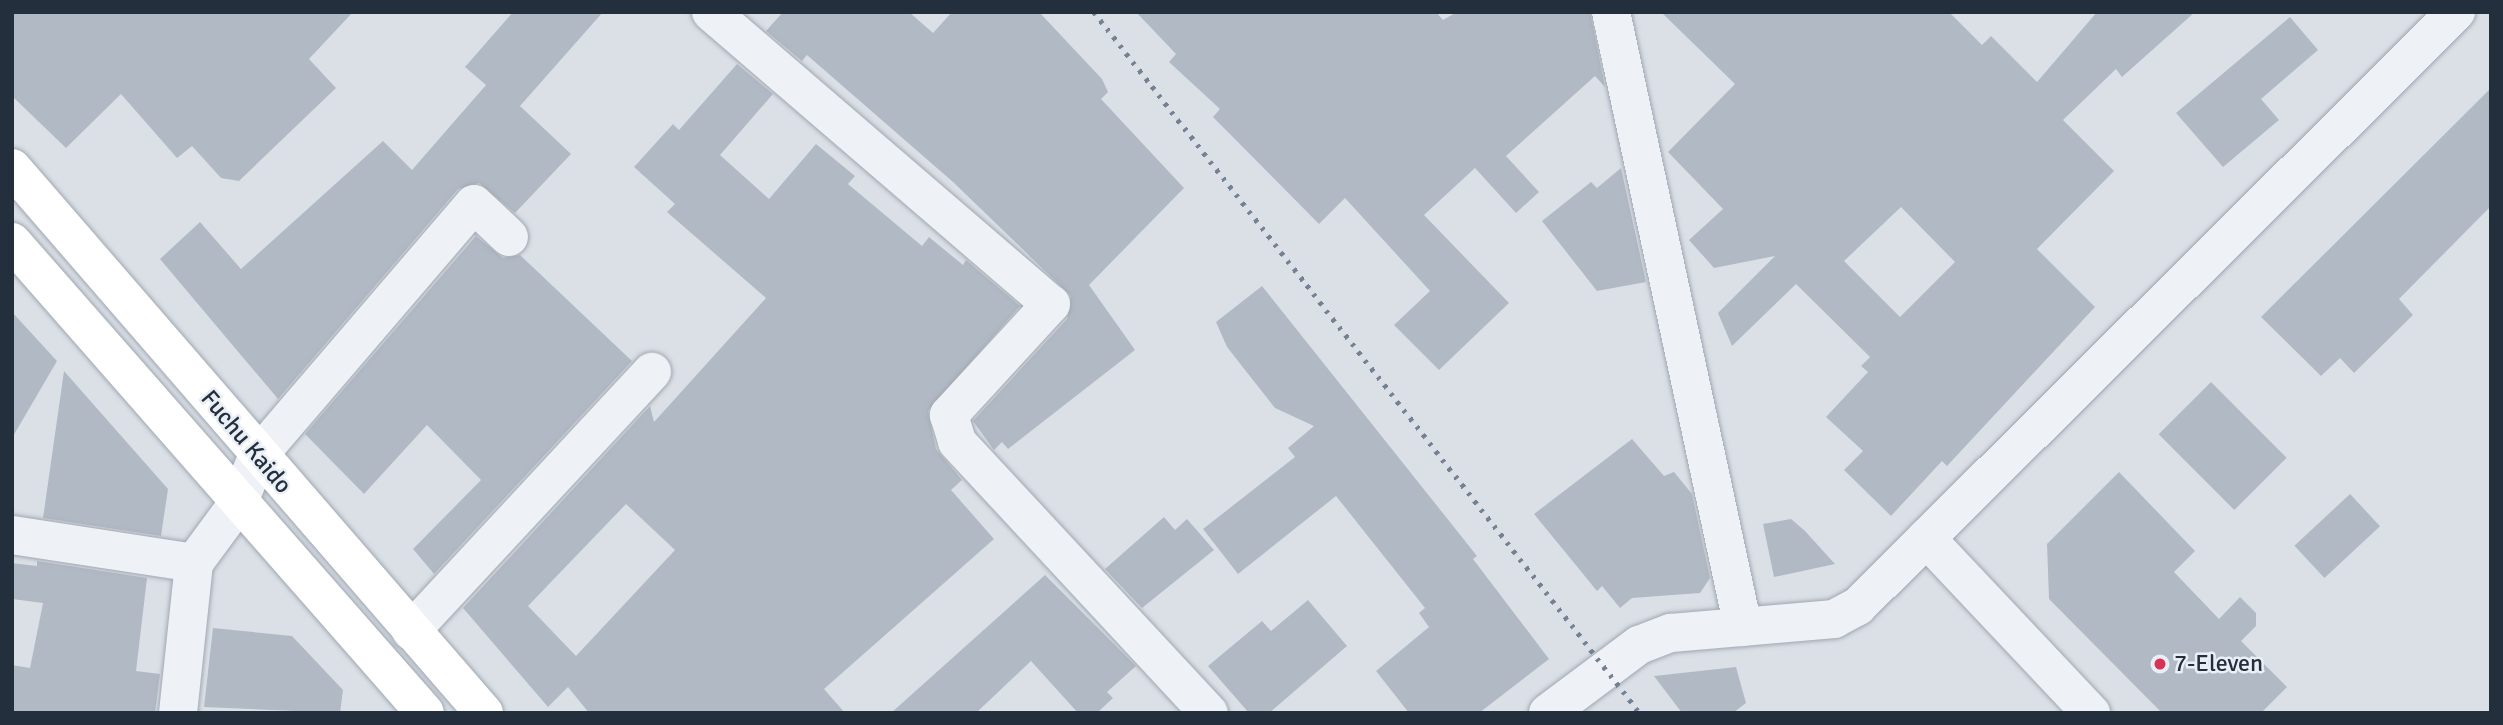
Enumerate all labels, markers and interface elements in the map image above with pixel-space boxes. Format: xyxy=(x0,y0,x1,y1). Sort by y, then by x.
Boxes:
street label: Fuchu Kaido xyxy=(194,384,298,500)
place label: 7-Eleven xyxy=(2174,650,2263,678)
marker: 7-Eleven xyxy=(2152,656,2168,672)

